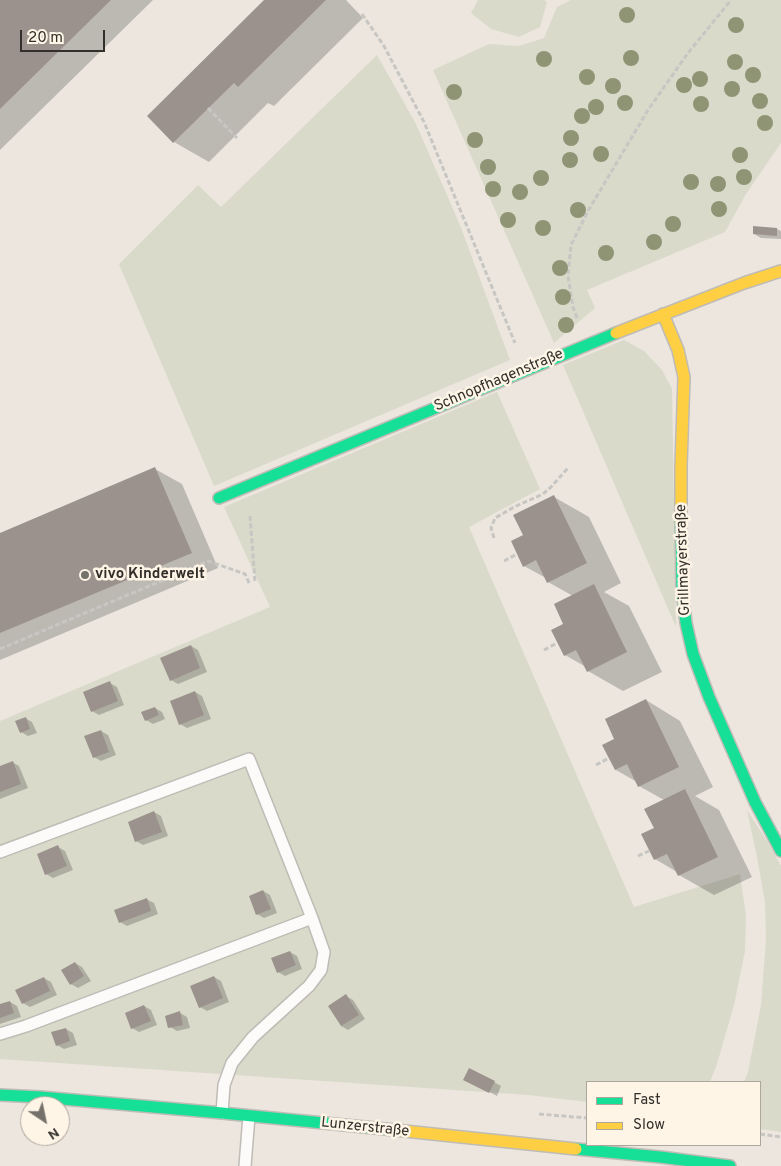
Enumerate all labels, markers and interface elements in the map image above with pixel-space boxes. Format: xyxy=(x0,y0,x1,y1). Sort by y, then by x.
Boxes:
scale bar xyxy=(22,20,108,52)
text: 20 m xyxy=(28,29,63,48)
street label: Schnopfhagenstraße xyxy=(432,346,566,416)
street label: Grillmayerstraße xyxy=(673,504,695,616)
place label: vivo Kinderwelt xyxy=(95,566,205,584)
marker: vivo Kinderwelt xyxy=(79,569,91,581)
legend xyxy=(586,1081,761,1146)
text: Fast xyxy=(633,1091,661,1110)
north arrow xyxy=(20,1096,70,1146)
street label: Lunzerstraße xyxy=(320,1114,410,1142)
text: Slow xyxy=(633,1116,665,1135)
text: N xyxy=(44,1123,62,1143)

